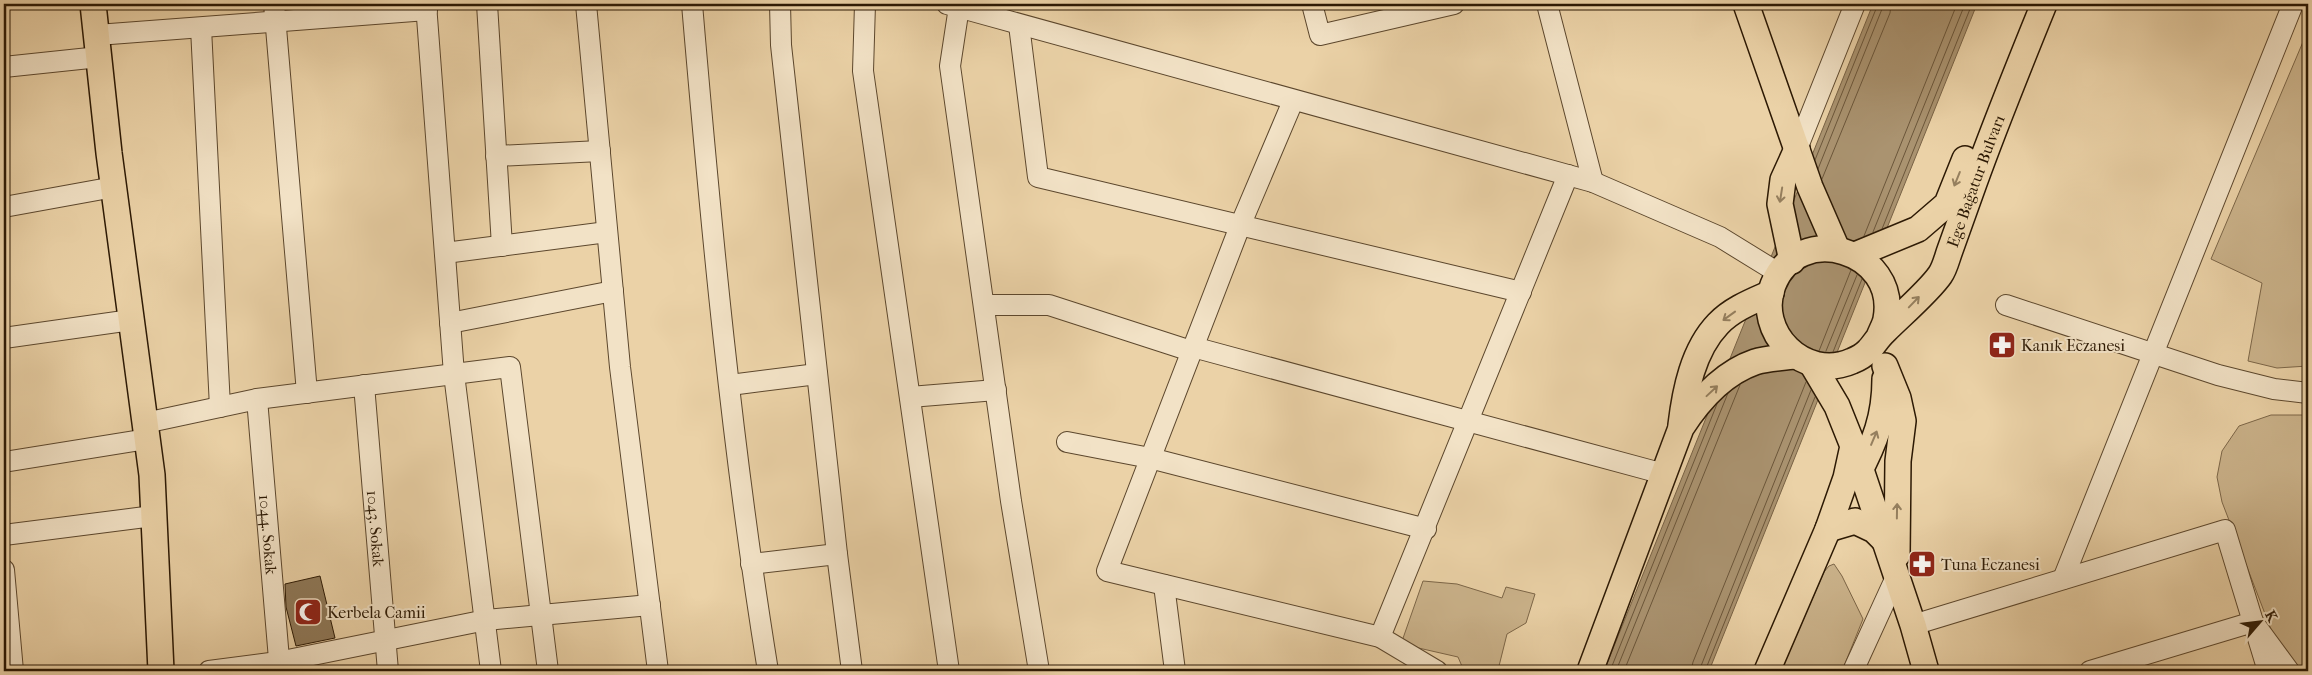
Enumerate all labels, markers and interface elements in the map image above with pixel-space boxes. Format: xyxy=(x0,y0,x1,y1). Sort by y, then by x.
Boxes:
street label: Ege Bağatur Bulvarı xyxy=(1943,112,2009,250)
one-way arrow xyxy=(1952,171,1962,186)
one-way arrow xyxy=(1776,186,1786,202)
one-way arrow xyxy=(1908,296,1920,308)
one-way arrow xyxy=(1722,311,1736,321)
pharmacy icon: Kanık Eczanesi xyxy=(1987,330,2017,360)
place label: Kanık Eczanesi xyxy=(2021,336,2125,355)
one-way arrow xyxy=(1706,385,1718,397)
one-way arrow xyxy=(1870,431,1880,446)
street label: 1043. Sokak xyxy=(363,489,388,568)
street label: 1044. Sokak xyxy=(255,494,281,576)
one-way arrow xyxy=(1892,503,1902,520)
pharmacy icon: Tuna Eczanesi xyxy=(1907,549,1937,579)
place label: Tuna Eczanesi xyxy=(1941,555,2040,574)
mosque icon: Kerbela Camii xyxy=(293,597,323,627)
north arrow xyxy=(2234,598,2284,648)
place label: Kerbela Camii xyxy=(327,603,426,622)
text: K xyxy=(2261,608,2281,625)

